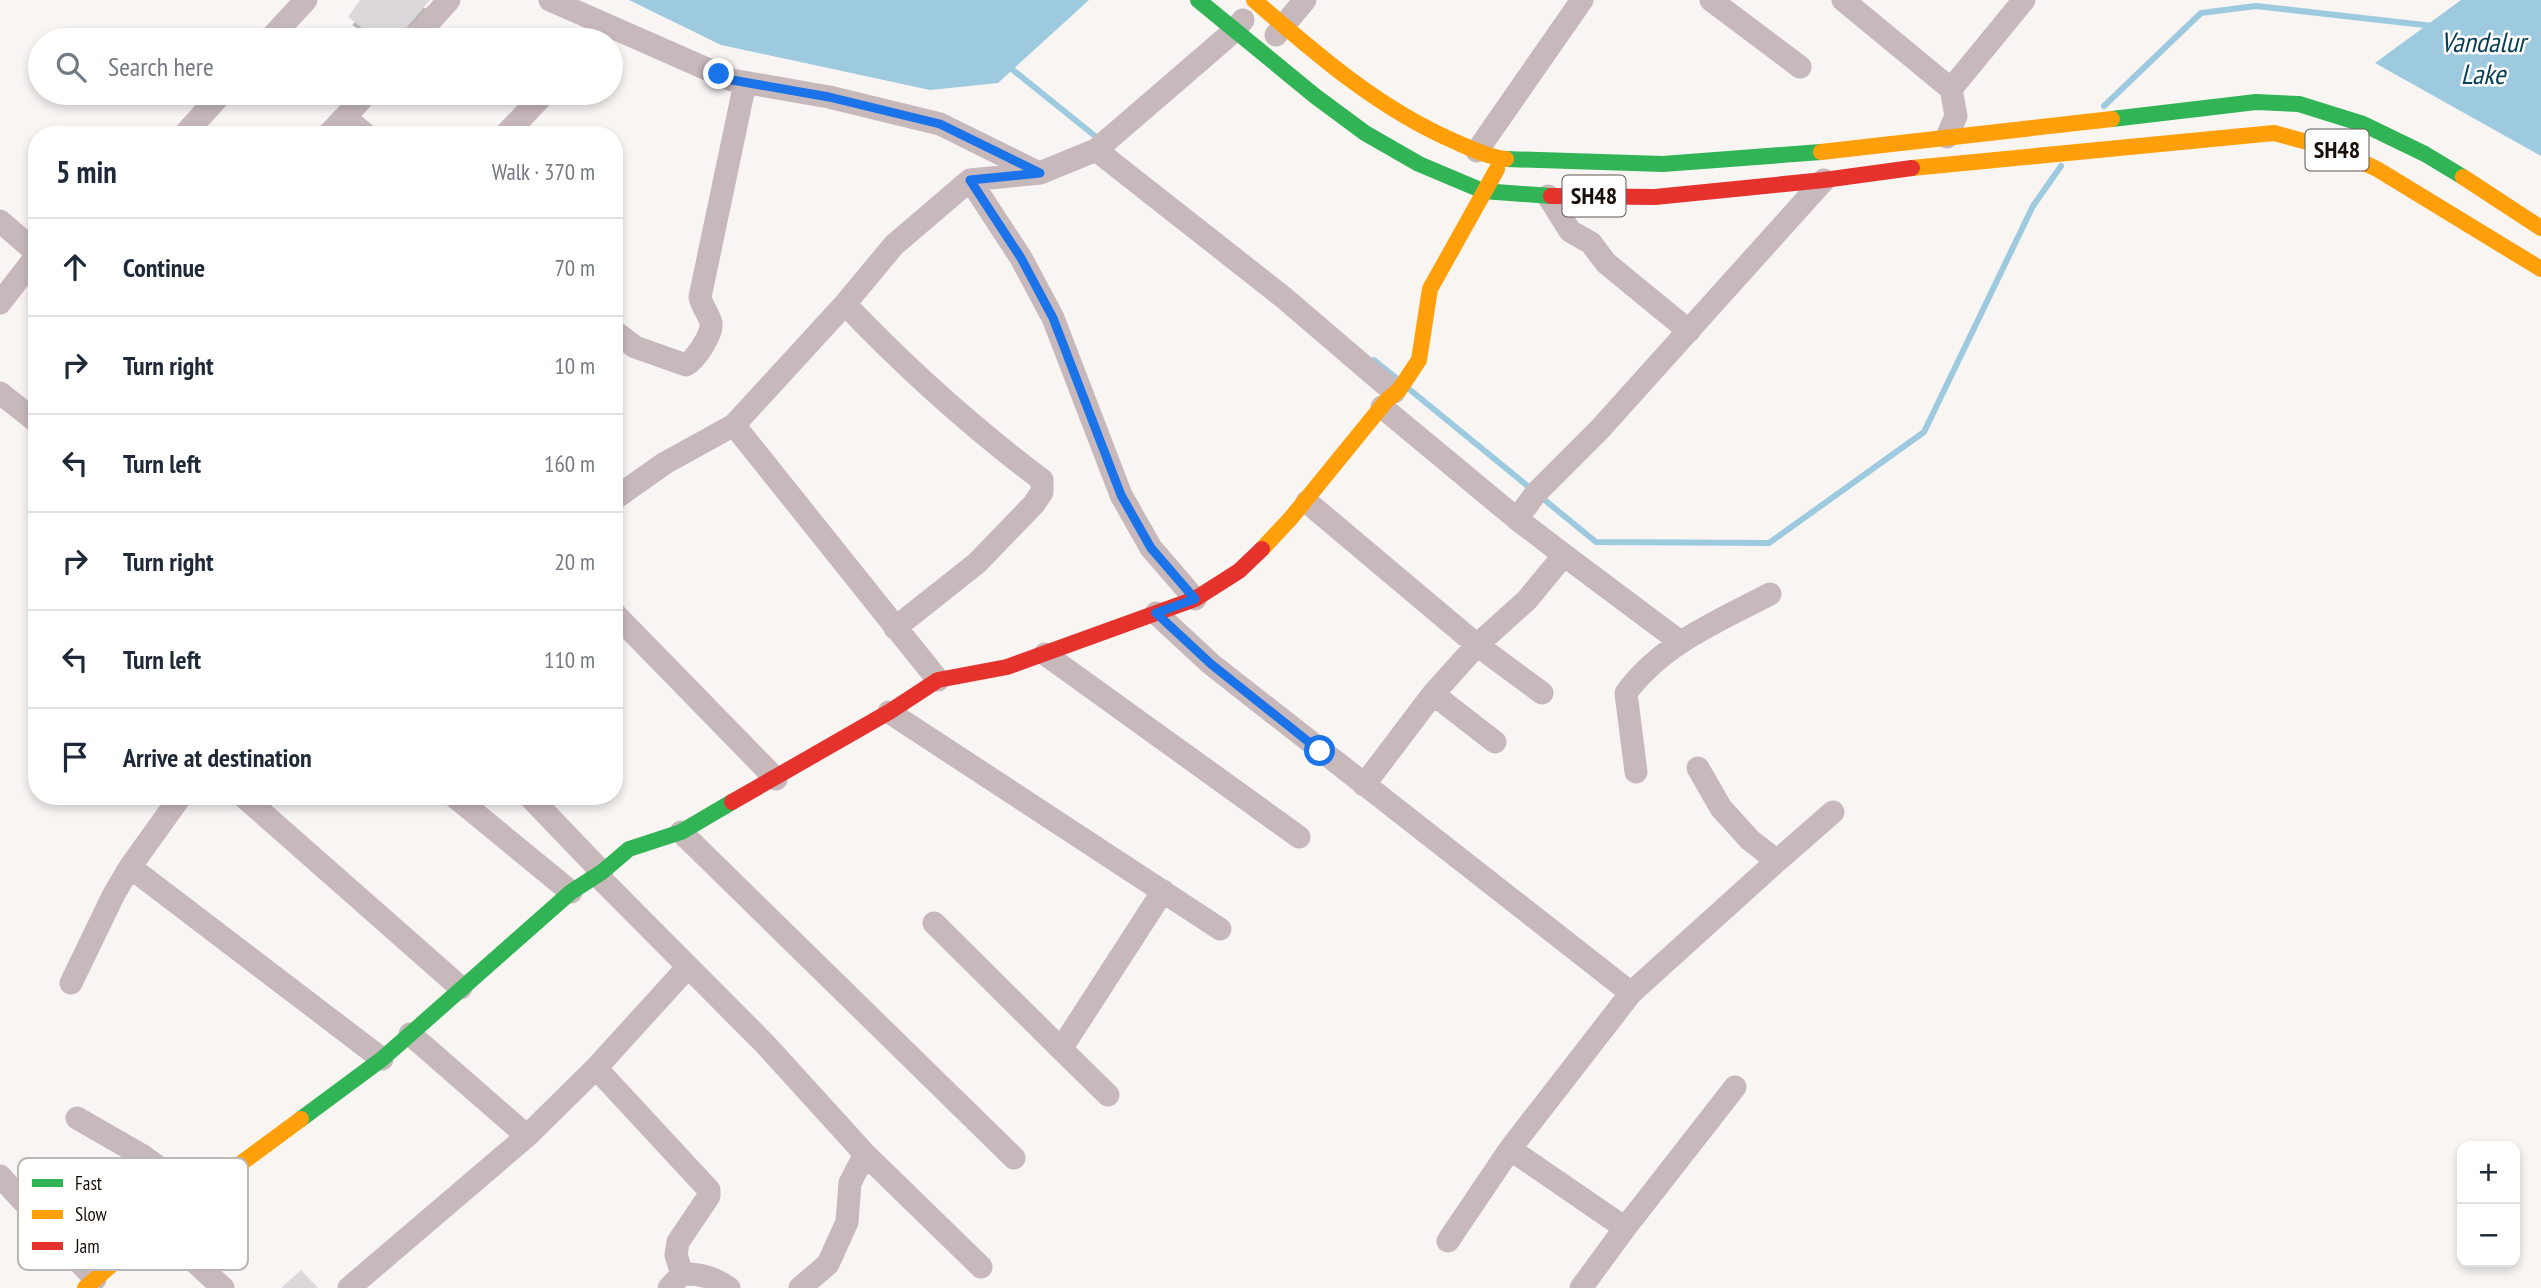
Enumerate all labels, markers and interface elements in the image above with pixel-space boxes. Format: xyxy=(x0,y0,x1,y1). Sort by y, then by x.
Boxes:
water label: Vandalur Lake xyxy=(2441,23,2530,92)
search box xyxy=(28,28,623,105)
icon: search xyxy=(52,48,90,86)
text: Search here xyxy=(108,50,214,83)
route end xyxy=(703,58,734,89)
road number: SH48 xyxy=(2306,130,2368,170)
text: 5 min xyxy=(56,152,117,191)
text: Walk · 370 m xyxy=(492,157,595,186)
road number: SH48 xyxy=(1562,176,1626,216)
icon: ahead xyxy=(56,248,94,286)
text: Continue xyxy=(123,251,205,284)
text: 70 m xyxy=(554,253,595,282)
icon: right xyxy=(56,346,94,384)
text: Turn right xyxy=(123,349,214,382)
text: 10 m xyxy=(554,351,595,380)
icon: left xyxy=(56,444,94,482)
text: Turn left xyxy=(123,447,201,480)
text: 160 m xyxy=(544,449,595,478)
icon: right xyxy=(56,542,94,580)
text: Turn right xyxy=(123,545,214,578)
text: 20 m xyxy=(554,547,595,576)
icon: left xyxy=(56,640,94,678)
text: Turn left xyxy=(123,643,201,676)
text: 110 m xyxy=(544,645,595,674)
route start xyxy=(1304,735,1335,766)
icon: arrive xyxy=(56,738,94,776)
text: Arrive at destination xyxy=(123,741,312,774)
map controls xyxy=(2457,1141,2520,1267)
button: + xyxy=(2457,1141,2520,1204)
legend xyxy=(18,1158,248,1270)
text: Fast xyxy=(75,1171,103,1195)
text: Slow xyxy=(75,1202,108,1226)
button: − xyxy=(2457,1204,2520,1267)
text: Jam xyxy=(74,1234,100,1258)

